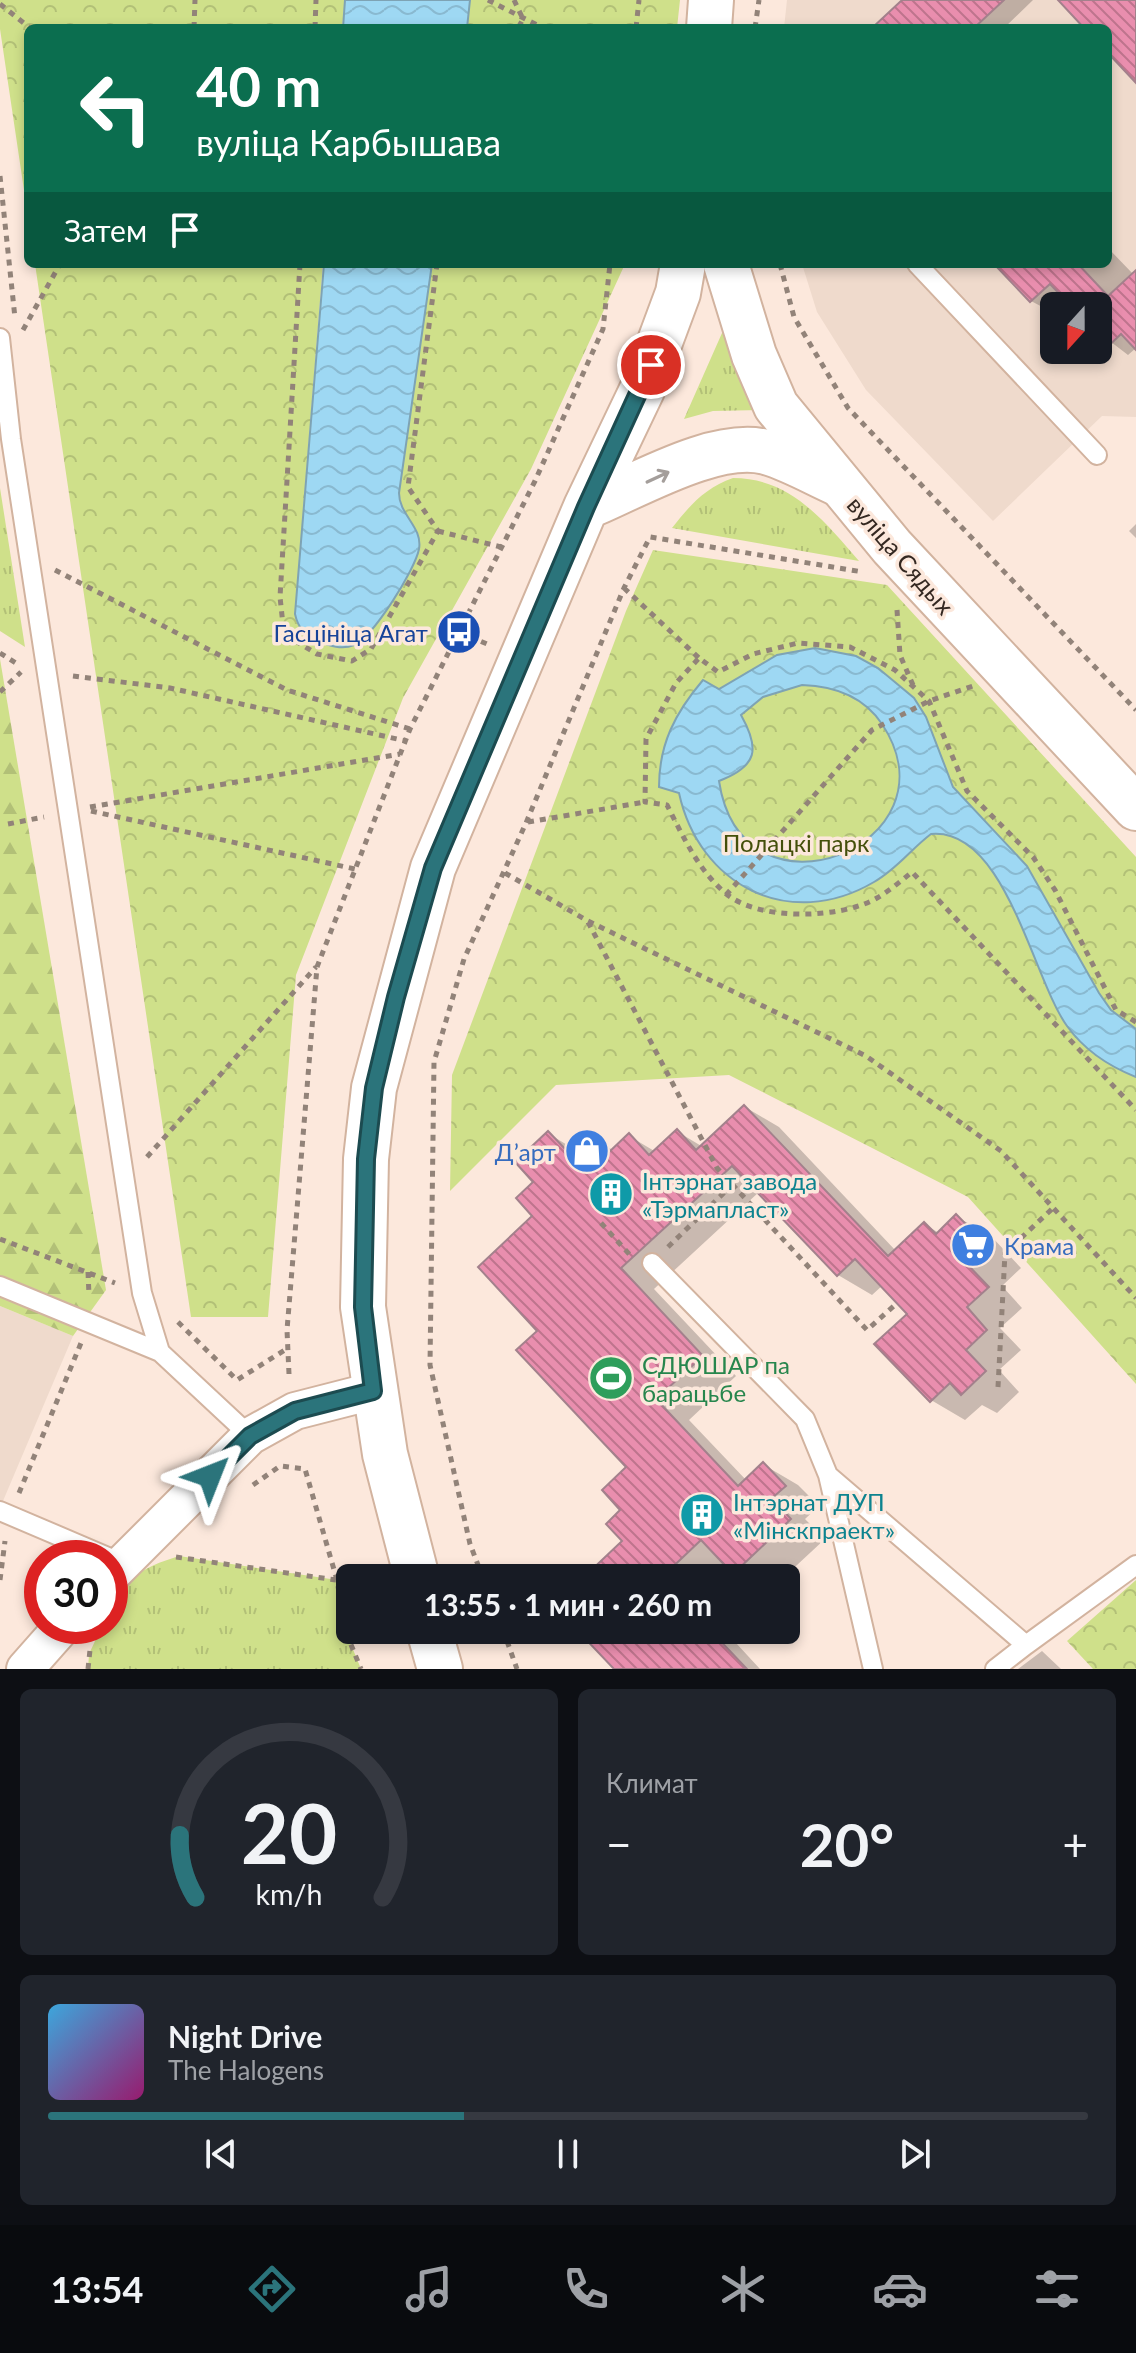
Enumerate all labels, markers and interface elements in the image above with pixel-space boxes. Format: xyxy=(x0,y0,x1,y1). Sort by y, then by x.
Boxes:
text: 40 m xyxy=(196,52,321,119)
icon: left xyxy=(64,56,168,160)
text: вуліца Карбышава xyxy=(196,120,501,164)
icon: arrive xyxy=(163,208,207,252)
text: Затем xyxy=(64,212,147,248)
north arrow xyxy=(1040,292,1112,364)
map controls xyxy=(1040,292,1112,364)
pin xyxy=(617,331,685,399)
icon: arrive xyxy=(629,343,673,387)
one-way arrow xyxy=(646,469,670,484)
street label: вуліца Сядых xyxy=(842,490,960,620)
bus stop icon: Гасцініца Агат xyxy=(435,608,483,656)
place label: Гасцініца Агат xyxy=(273,618,428,647)
park label: Полацкі парк xyxy=(723,828,870,857)
shop icon: Дʼарт xyxy=(563,1127,611,1175)
place label: Дʼарт xyxy=(495,1137,556,1166)
place label: Інтэрнат завода «Тэрмапласт» xyxy=(642,1166,817,1223)
building icon: Інтэрнат завода «Тэрмапласт» xyxy=(587,1170,635,1218)
supermarket icon: Крама xyxy=(949,1221,997,1269)
place label: Крама xyxy=(1004,1231,1074,1260)
place label: СДЮШАР па барацьбе xyxy=(642,1350,790,1407)
sports icon: СДЮШАР па барацьбе xyxy=(587,1354,635,1402)
position arrow xyxy=(168,1434,252,1518)
place label: Інтэрнат ДУП «Мінскпраект» xyxy=(733,1487,895,1544)
building icon: Інтэрнат ДУП «Мінскпраект» xyxy=(678,1491,726,1539)
speed limit sign: 30 xyxy=(24,1540,128,1644)
text: 13:55 · 1 мин · 260 m xyxy=(424,1586,712,1622)
text: Климат xyxy=(606,1767,698,1799)
text: 20 xyxy=(241,1782,337,1882)
text: 20° xyxy=(800,1808,894,1880)
text: − xyxy=(606,1818,632,1870)
text: + xyxy=(1062,1818,1088,1870)
text: km/h xyxy=(256,1877,322,1911)
text: Night Drive xyxy=(168,2018,322,2054)
text: The Halogens xyxy=(168,2054,324,2086)
icon: previous xyxy=(199,2132,243,2176)
icon: pause xyxy=(546,2132,590,2176)
icon: next xyxy=(893,2132,937,2176)
icon: directions xyxy=(244,2261,300,2317)
icon: music xyxy=(401,2261,457,2317)
icon: phone xyxy=(558,2261,614,2317)
icon: climate xyxy=(715,2261,771,2317)
icon: car xyxy=(872,2261,928,2317)
icon: filters xyxy=(1029,2261,1085,2317)
text: 13:54 xyxy=(51,2267,143,2311)

